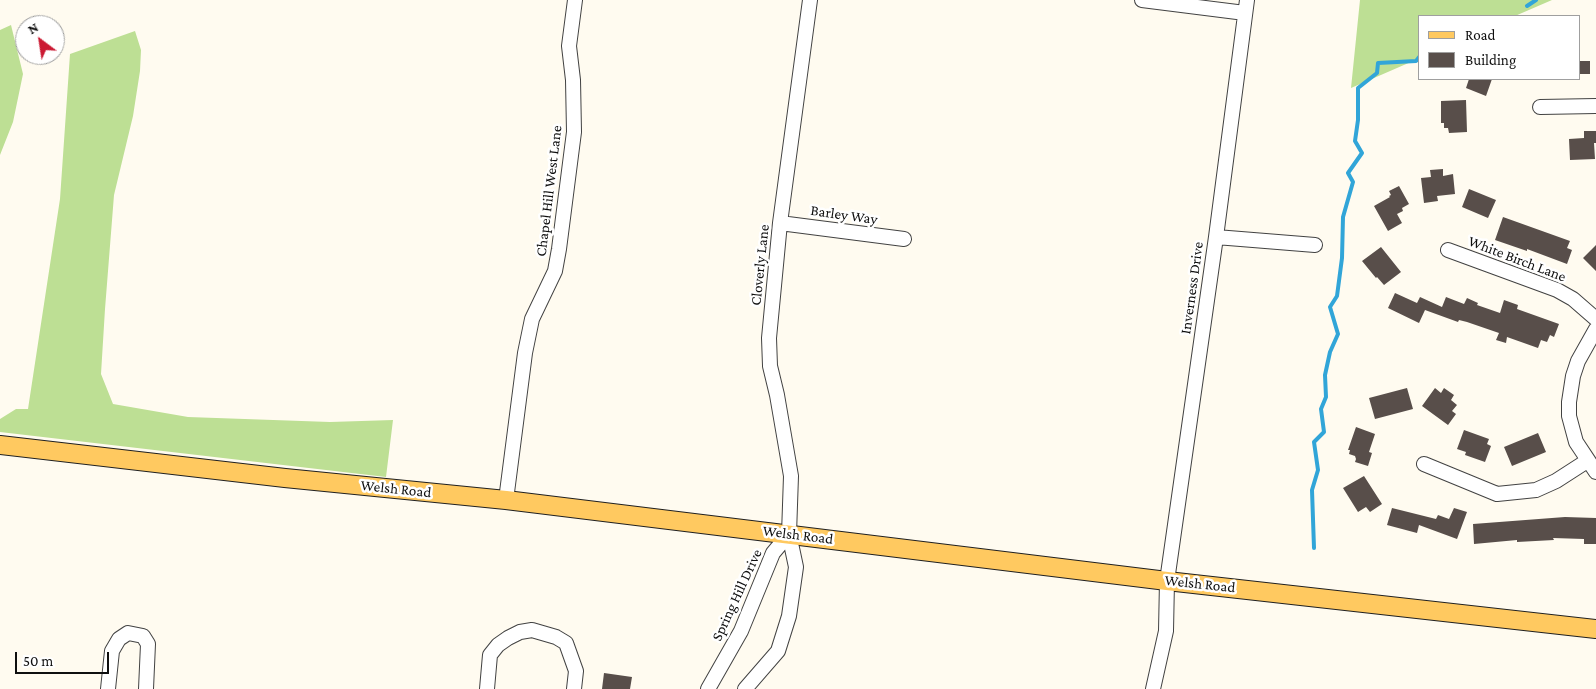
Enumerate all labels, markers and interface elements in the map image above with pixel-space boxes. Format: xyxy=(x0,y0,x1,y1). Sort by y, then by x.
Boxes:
north arrow xyxy=(15,15,65,65)
legend xyxy=(1418,15,1581,80)
text: N xyxy=(25,19,41,37)
text: Road xyxy=(1465,27,1495,43)
text: Building xyxy=(1465,52,1516,68)
street label: Chapel Hill West Lane xyxy=(532,124,566,258)
street label: Barley Way xyxy=(809,201,879,229)
street label: Cloverly Lane xyxy=(747,224,773,306)
street label: White Birch Lane xyxy=(1466,232,1568,286)
street label: Inverness Drive xyxy=(1177,241,1207,335)
street label: Welsh Road xyxy=(360,476,432,502)
street label: Welsh Road xyxy=(762,522,834,548)
street label: Spring Hill Drive xyxy=(708,546,766,644)
street label: Welsh Road xyxy=(1164,571,1236,597)
scale bar xyxy=(18,642,111,674)
text: 50 m xyxy=(23,653,53,669)

